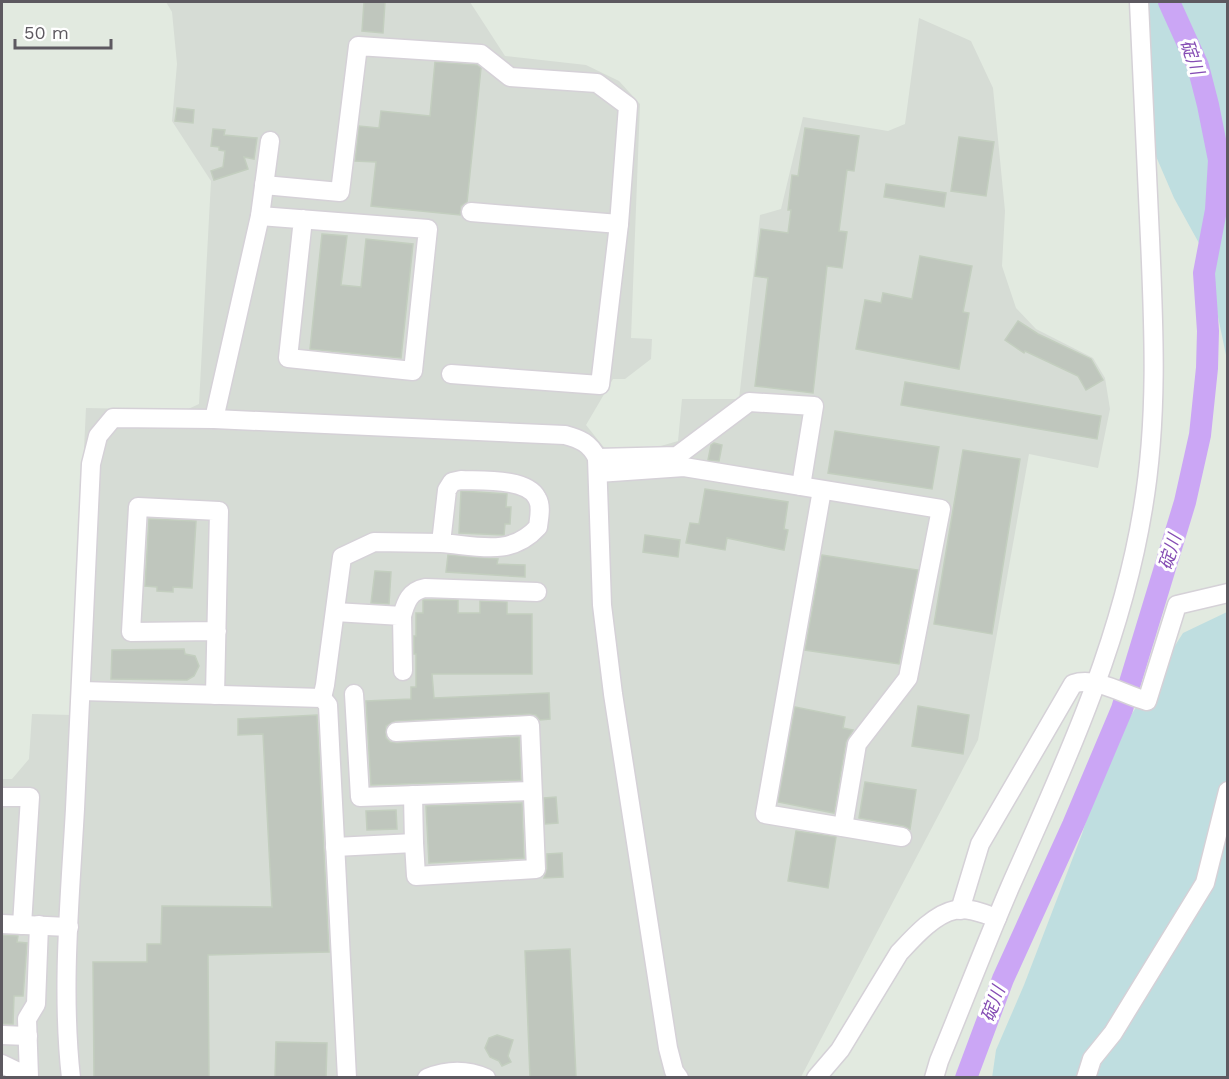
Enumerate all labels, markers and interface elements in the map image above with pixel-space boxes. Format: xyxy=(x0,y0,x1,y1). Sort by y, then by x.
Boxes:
scale bar xyxy=(15,12,111,50)
text: 50 m xyxy=(24,22,69,43)
water label: 碇川 xyxy=(1176,36,1209,79)
water label: 碇川 xyxy=(1154,530,1185,572)
water label: 碇川 xyxy=(977,981,1009,1024)

